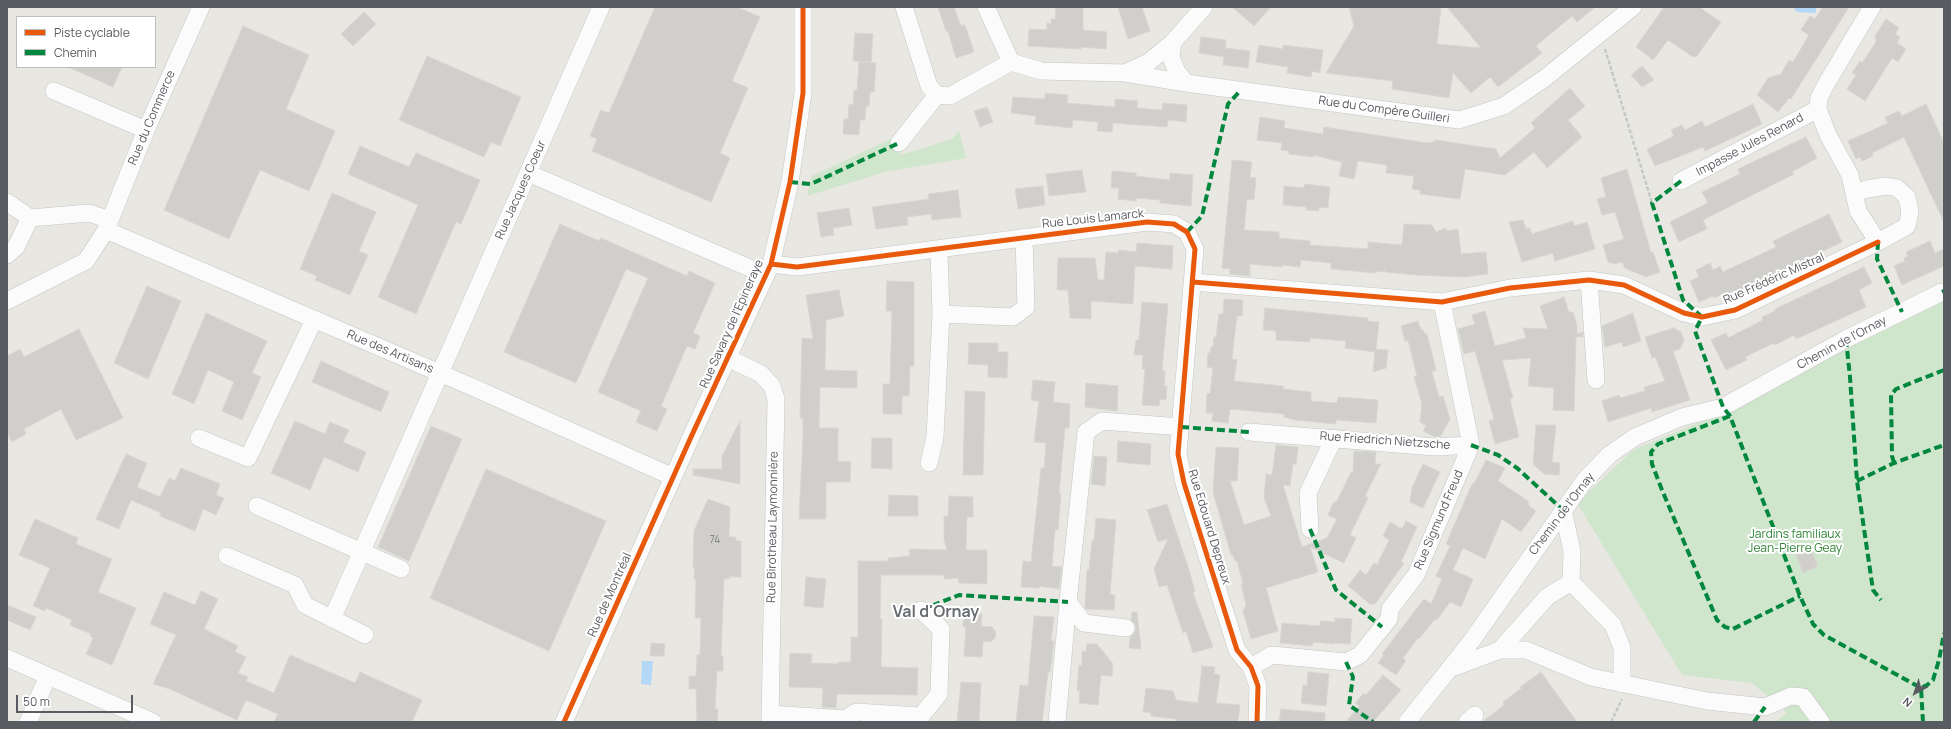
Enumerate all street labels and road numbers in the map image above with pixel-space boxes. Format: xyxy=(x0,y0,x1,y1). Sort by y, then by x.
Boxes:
street label: Rue du Commerce xyxy=(126,68,178,168)
street label: Rue du Compère Guilleri xyxy=(1317,94,1451,126)
street label: Impasse Jules Renard xyxy=(1694,111,1806,179)
street label: Rue Jacques Coeur xyxy=(493,138,549,242)
street label: Rue Louis Lamarck xyxy=(1041,206,1145,232)
street label: Rue Frédéric Mistral xyxy=(1721,250,1827,308)
street label: Rue Savary de l'Epineraye xyxy=(697,257,767,391)
street label: Chemin de l'Ornay xyxy=(1795,313,1889,373)
street label: Rue des Artisans xyxy=(344,327,436,377)
street label: Rue Friedrich Nietzsche xyxy=(1319,429,1451,453)
street label: Rue Birotheau Laymonnière xyxy=(764,451,782,603)
street label: Rue Edouard Depreux xyxy=(1185,468,1233,586)
street label: Rue Sigmund Freud xyxy=(1412,468,1466,572)
street label: Chemin de l'Ornay xyxy=(1526,470,1598,558)
street label: Rue de Montréal xyxy=(585,551,635,639)

